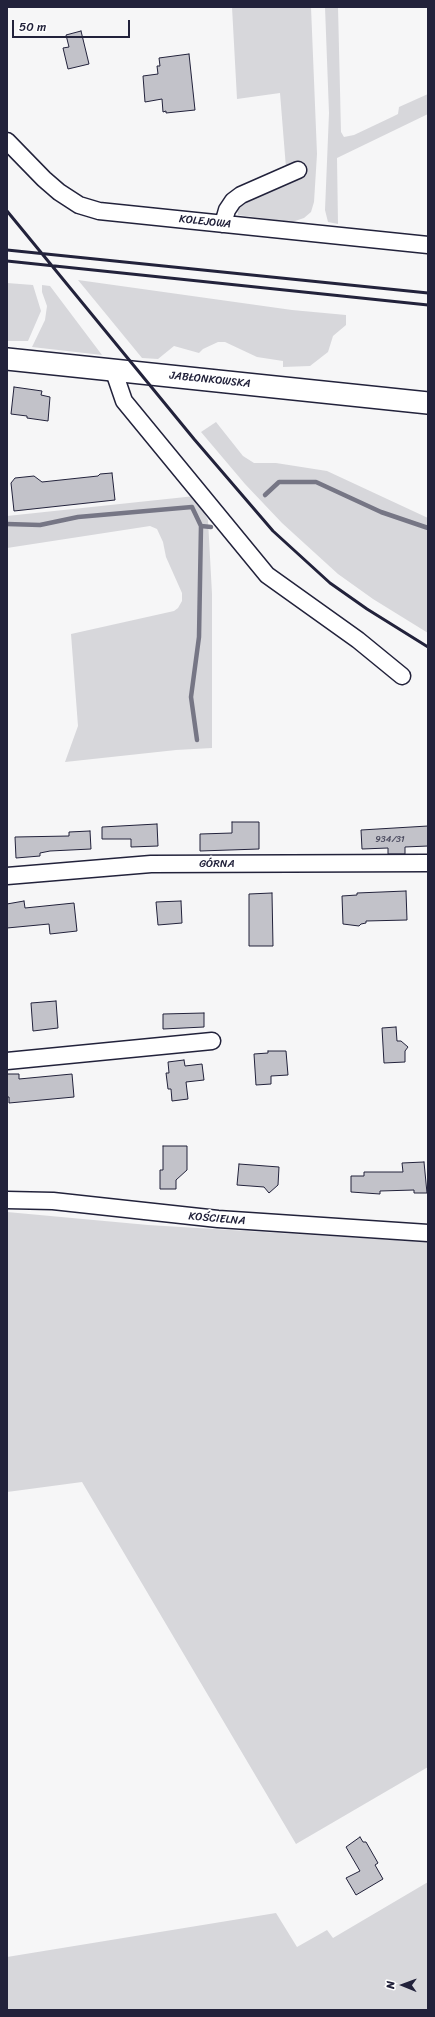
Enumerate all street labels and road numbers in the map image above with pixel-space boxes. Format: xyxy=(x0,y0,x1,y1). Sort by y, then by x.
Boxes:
street label: KOLEJOWA xyxy=(178,213,232,231)
street label: JABŁONKOWSKA xyxy=(169,369,251,391)
street label: GÓRNA xyxy=(199,857,235,871)
street label: KOŚCIELNA xyxy=(188,1210,246,1228)

